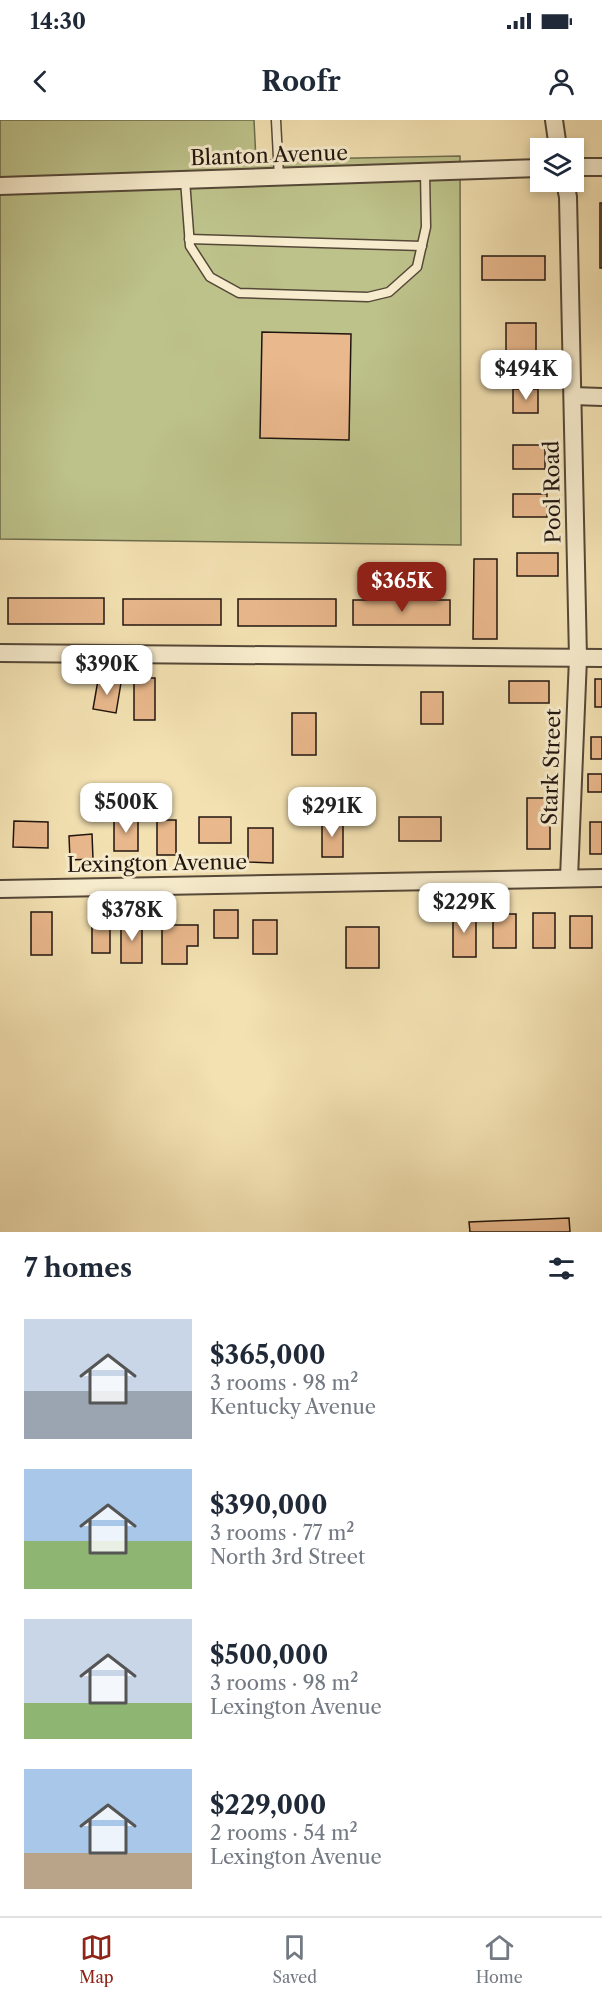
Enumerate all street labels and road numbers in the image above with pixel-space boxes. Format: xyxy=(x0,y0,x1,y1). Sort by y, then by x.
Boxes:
street label: Blanton Avenue xyxy=(190,140,348,170)
street label: Pool Road xyxy=(539,440,565,544)
street label: Stark Street xyxy=(536,708,566,826)
street label: Lexington Avenue xyxy=(67,849,247,877)

